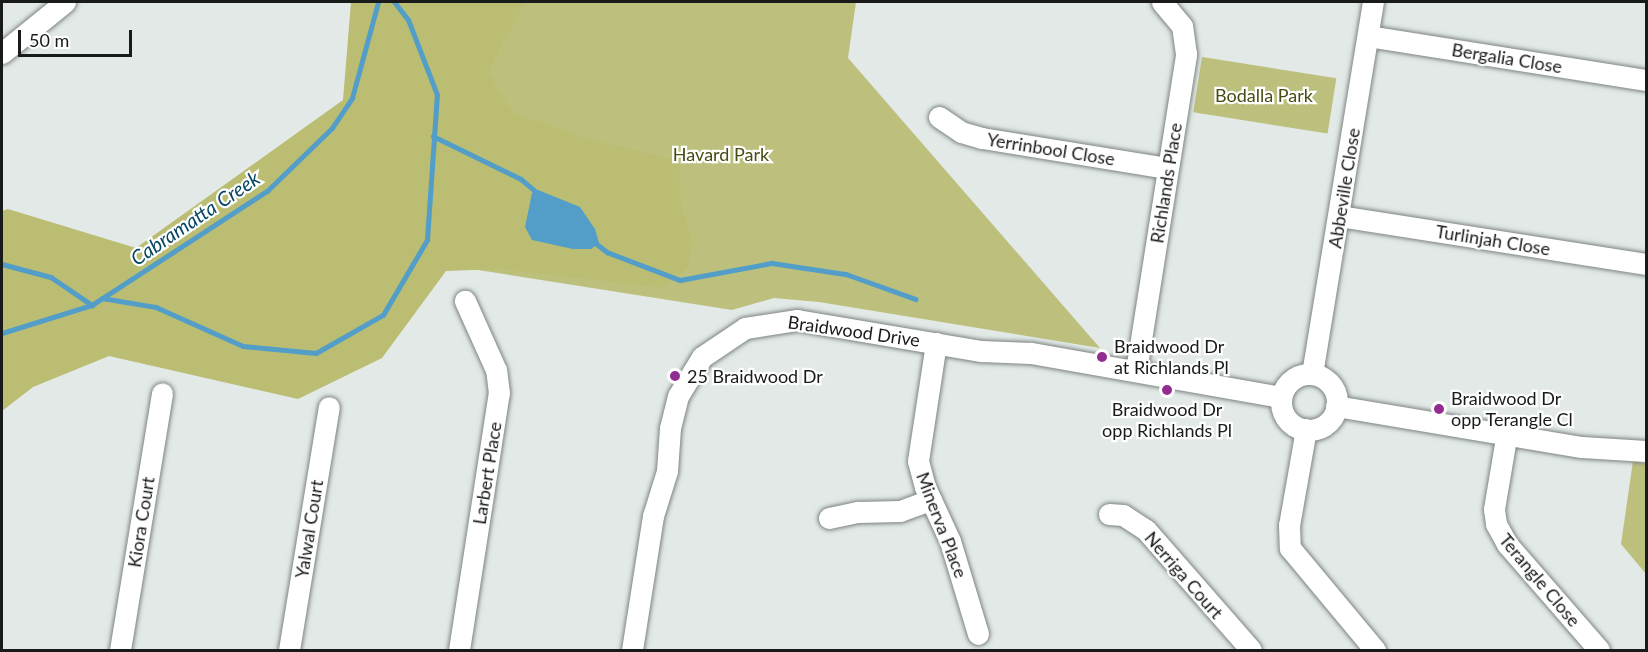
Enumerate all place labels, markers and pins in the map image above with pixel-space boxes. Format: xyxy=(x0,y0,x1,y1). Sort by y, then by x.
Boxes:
place label: Braidwood Dr at Richlands Pl xyxy=(1114,336,1229,378)
marker: Braidwood Dr at Richlands Pl xyxy=(1095,350,1109,364)
place label: 25 Braidwood Dr xyxy=(687,365,823,387)
marker: 25 Braidwood Dr xyxy=(668,369,682,383)
marker: Braidwood Dr opp Richlands Pl xyxy=(1160,383,1174,397)
place label: Braidwood Dr opp Terangle Cl xyxy=(1451,388,1573,430)
place label: Braidwood Dr opp Richlands Pl xyxy=(1102,399,1232,442)
marker: Braidwood Dr opp Terangle Cl xyxy=(1432,402,1446,416)

